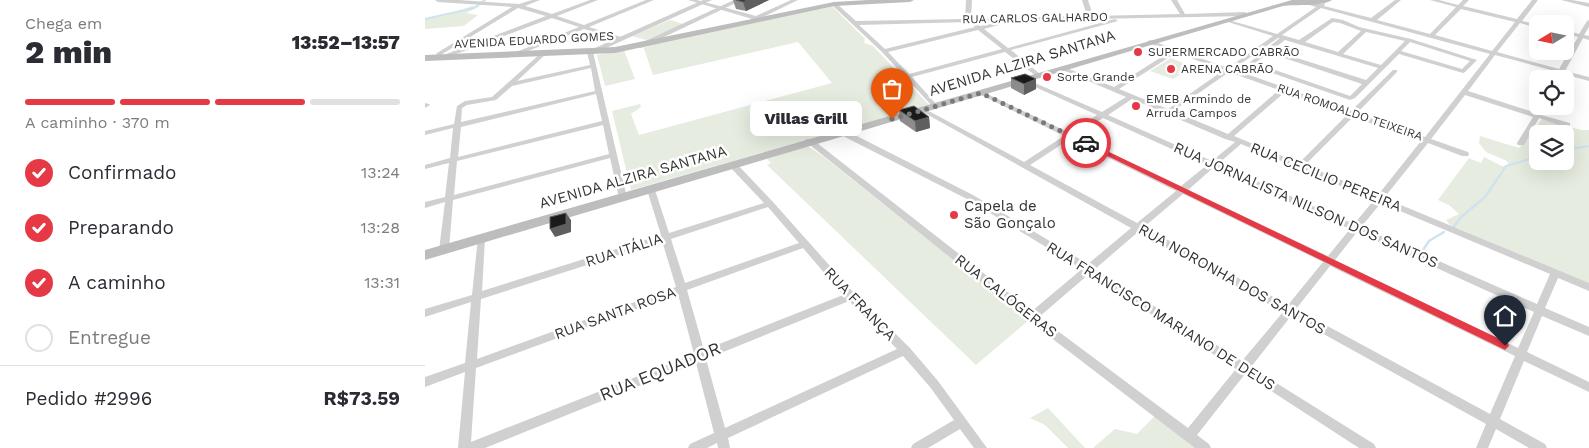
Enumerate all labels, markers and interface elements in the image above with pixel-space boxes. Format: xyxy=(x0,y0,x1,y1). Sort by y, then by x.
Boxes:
street label: RUA CARLOS GALHARDO xyxy=(962,10,1108,26)
text: Chega em xyxy=(25,14,102,33)
north arrow xyxy=(1529,15,1574,60)
map controls xyxy=(1529,15,1574,170)
street label: AVENIDA ALZIRA SANTANA xyxy=(927,26,1118,100)
street label: AVENIDA EDUARDO GOMES xyxy=(454,29,614,51)
text: 13:52–13:57 xyxy=(292,31,400,54)
text: 2 min xyxy=(25,33,112,71)
place label: SUPERMERCADO CABRÃO xyxy=(1148,45,1299,59)
marker: SUPERMERCADO CABRÃO xyxy=(1132,46,1144,58)
place label: ARENA CABRÃO xyxy=(1181,62,1274,76)
marker: ARENA CABRÃO xyxy=(1165,63,1177,75)
pin xyxy=(871,68,913,119)
place label: Sorte Grande xyxy=(1057,70,1135,84)
button: locate xyxy=(1529,70,1574,115)
marker: Sorte Grande xyxy=(1041,71,1053,83)
icon: bag xyxy=(878,75,906,103)
street label: RUA ROMOALDO TEIXEIRA xyxy=(1275,80,1425,144)
place label: EMEB Armindo de Arruda Campos xyxy=(1146,92,1251,120)
marker: EMEB Armindo de Arruda Campos xyxy=(1130,100,1142,112)
callout: Villas Grill xyxy=(749,102,862,136)
text: Villas Grill xyxy=(764,109,848,128)
text: A caminho · 370 m xyxy=(25,113,170,132)
courier xyxy=(1061,118,1111,168)
button: layers xyxy=(1529,125,1574,170)
icon: car xyxy=(1072,129,1100,157)
street label: RUA JORNALISTA NILSON DOS SANTOS xyxy=(1171,138,1441,272)
street label: RUA CECILIO PEREIRA xyxy=(1248,138,1404,216)
street label: AVENIDA ALZIRA SANTANA xyxy=(537,142,729,212)
icon: check xyxy=(25,159,53,187)
text: Confirmado xyxy=(68,161,177,184)
text: 13:24 xyxy=(361,163,400,182)
place label: Capela de São Gonçalo xyxy=(964,197,1056,232)
marker: Capela de São Gonçalo xyxy=(948,209,960,221)
icon: check xyxy=(25,214,53,242)
text: Preparando xyxy=(68,216,174,239)
text: 13:28 xyxy=(361,218,400,237)
street label: RUA NORONHA DOS SANTOS xyxy=(1135,220,1329,338)
street label: RUA ITÁLIA xyxy=(583,229,665,271)
street label: RUA FRANCISCO MARIANO DE DEUS xyxy=(1043,238,1279,394)
street label: RUA CALÓGERAS xyxy=(951,250,1061,341)
street label: RUA FRANÇA xyxy=(821,264,899,344)
icon: check xyxy=(25,269,53,297)
text: A caminho xyxy=(68,271,166,294)
text: 13:31 xyxy=(364,273,400,292)
street label: RUA SANTA ROSA xyxy=(552,283,678,343)
pin xyxy=(1484,295,1526,346)
icon: home xyxy=(1491,302,1519,330)
text: Entregue xyxy=(68,326,151,349)
street label: RUA EQUADOR xyxy=(596,337,724,405)
text: Pedido #2996 xyxy=(25,387,152,410)
text: R$73.59 xyxy=(324,387,400,410)

